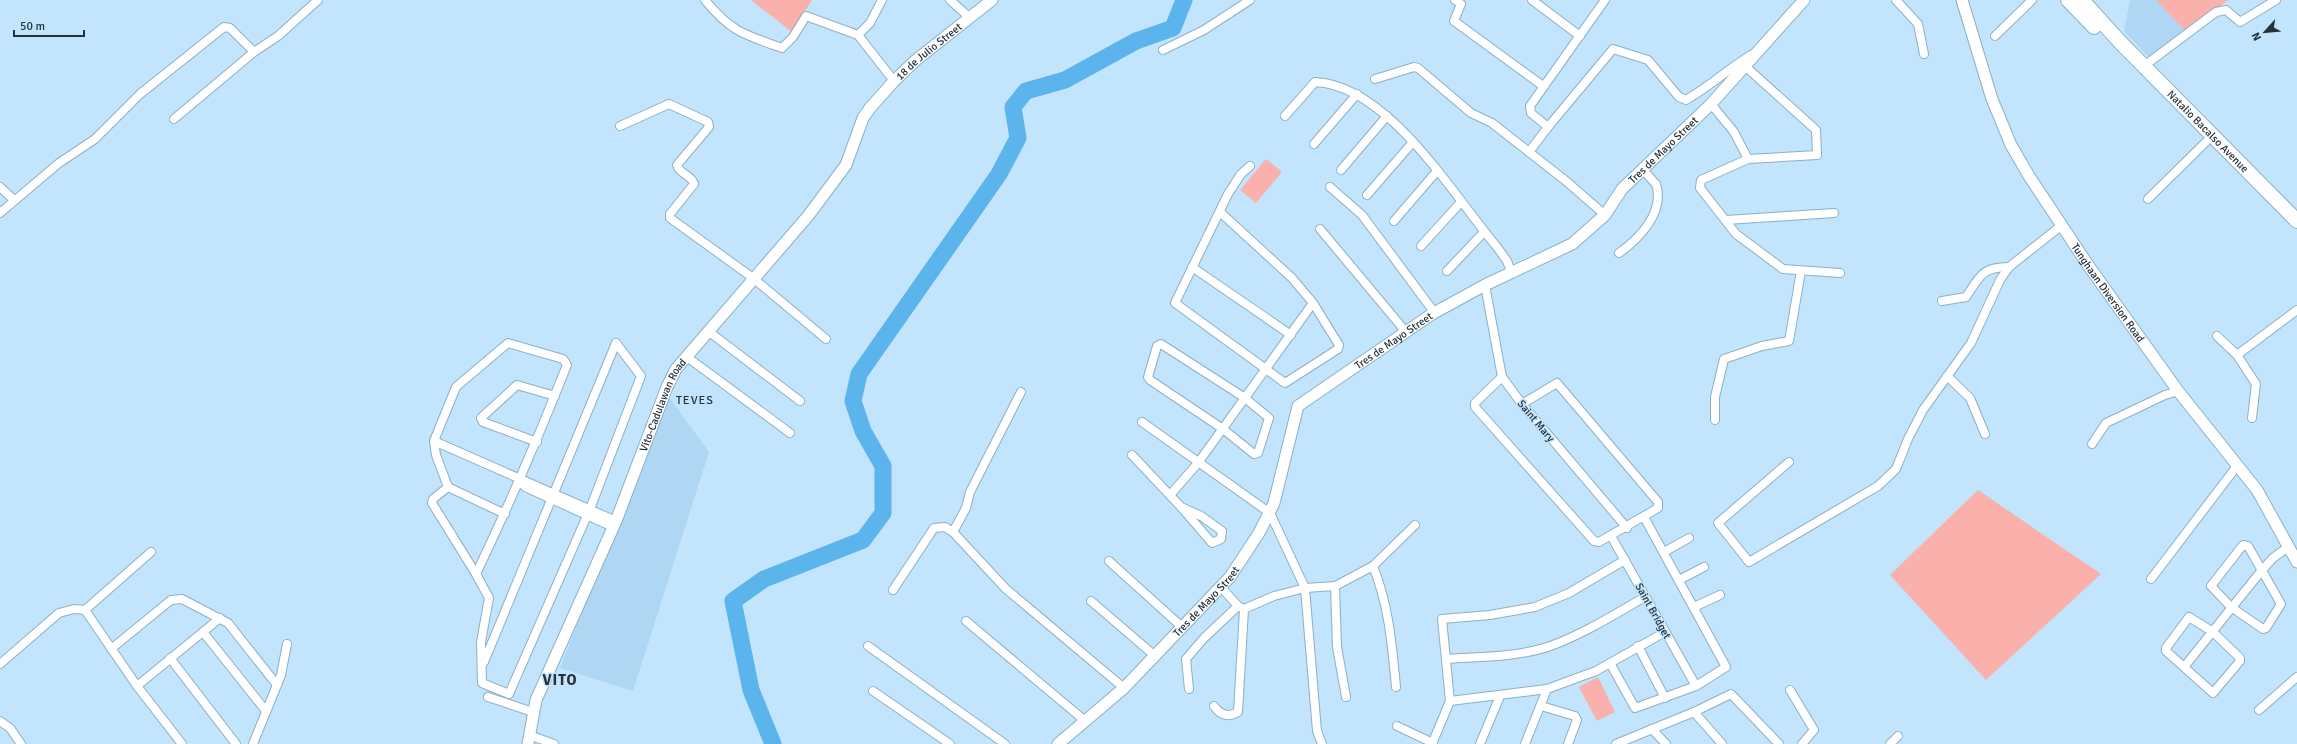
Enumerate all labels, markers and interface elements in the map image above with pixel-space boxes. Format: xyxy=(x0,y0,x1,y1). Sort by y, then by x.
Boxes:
scale bar xyxy=(14,12,84,38)
north arrow xyxy=(2245,12,2285,52)
text: 50 m xyxy=(20,19,45,34)
street label: 18 de Julio Street xyxy=(893,20,964,82)
text: N xyxy=(2249,30,2264,43)
street label: Natalio Bacalso Avenue xyxy=(2165,87,2252,175)
street label: Tres de Mayo Street xyxy=(1625,113,1701,186)
street label: Tunghaan Diversion Road xyxy=(2069,241,2148,345)
street label: Tres de Mayo Street xyxy=(1352,309,1435,372)
street label: Vito-Cadulawan Road xyxy=(637,355,689,453)
district label: TEVES xyxy=(676,393,714,408)
street label: Saint Mary xyxy=(1515,397,1558,445)
street label: Tres de Mayo Street xyxy=(1170,564,1242,639)
street label: Saint Bridget xyxy=(1632,581,1674,641)
district label: VITO xyxy=(542,671,578,689)

